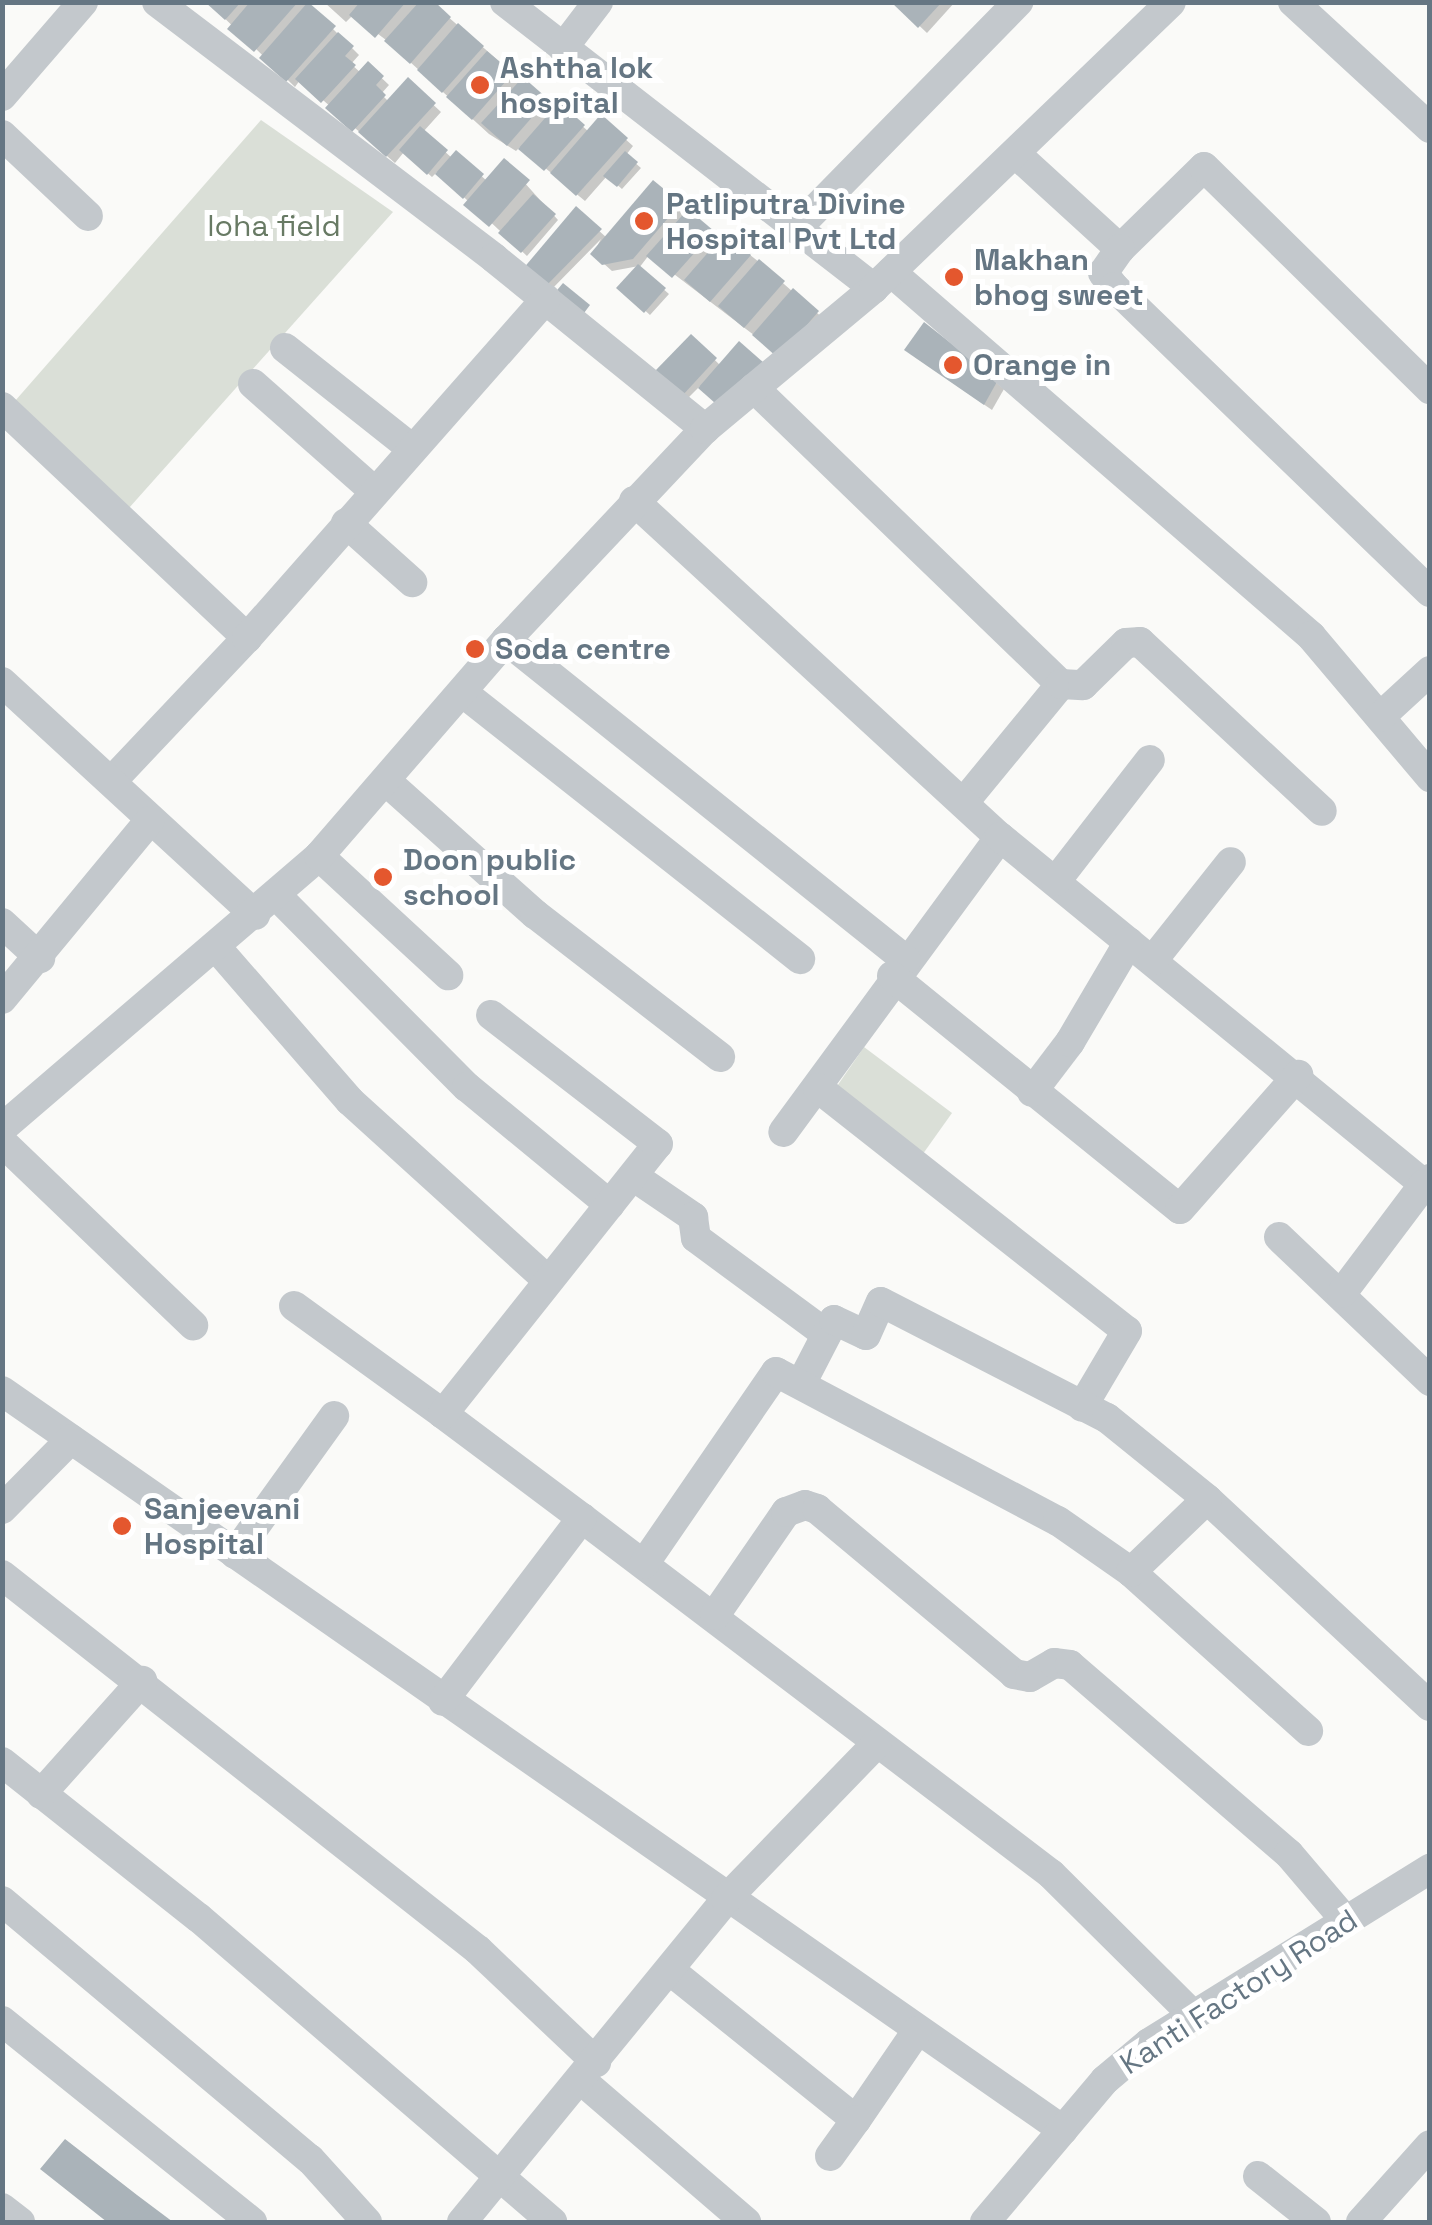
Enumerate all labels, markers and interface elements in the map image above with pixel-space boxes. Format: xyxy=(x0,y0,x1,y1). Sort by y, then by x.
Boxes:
place label: Ashtha lok hospital xyxy=(500,50,653,120)
marker: Ashtha lok hospital xyxy=(469,74,491,96)
place label: Patliputra Divine Hospital Pvt Ltd xyxy=(666,186,906,256)
park label: loha field xyxy=(207,208,341,244)
marker: Patliputra Divine Hospital Pvt Ltd xyxy=(631,208,657,234)
place label: Makhan bhog sweet xyxy=(974,242,1144,312)
marker: Makhan bhog sweet xyxy=(943,266,965,288)
place label: Orange in xyxy=(973,347,1111,383)
marker: Orange in xyxy=(942,354,964,376)
place label: Soda centre xyxy=(495,631,671,667)
marker: Soda centre xyxy=(464,638,486,660)
place label: Doon public school xyxy=(403,842,576,912)
marker: Doon public school xyxy=(372,866,394,888)
place label: Sanjeevani Hospital xyxy=(144,1491,300,1562)
marker: Sanjeevani Hospital xyxy=(109,1513,135,1539)
street label: Kanti Factory Road xyxy=(1114,1902,1364,2082)

